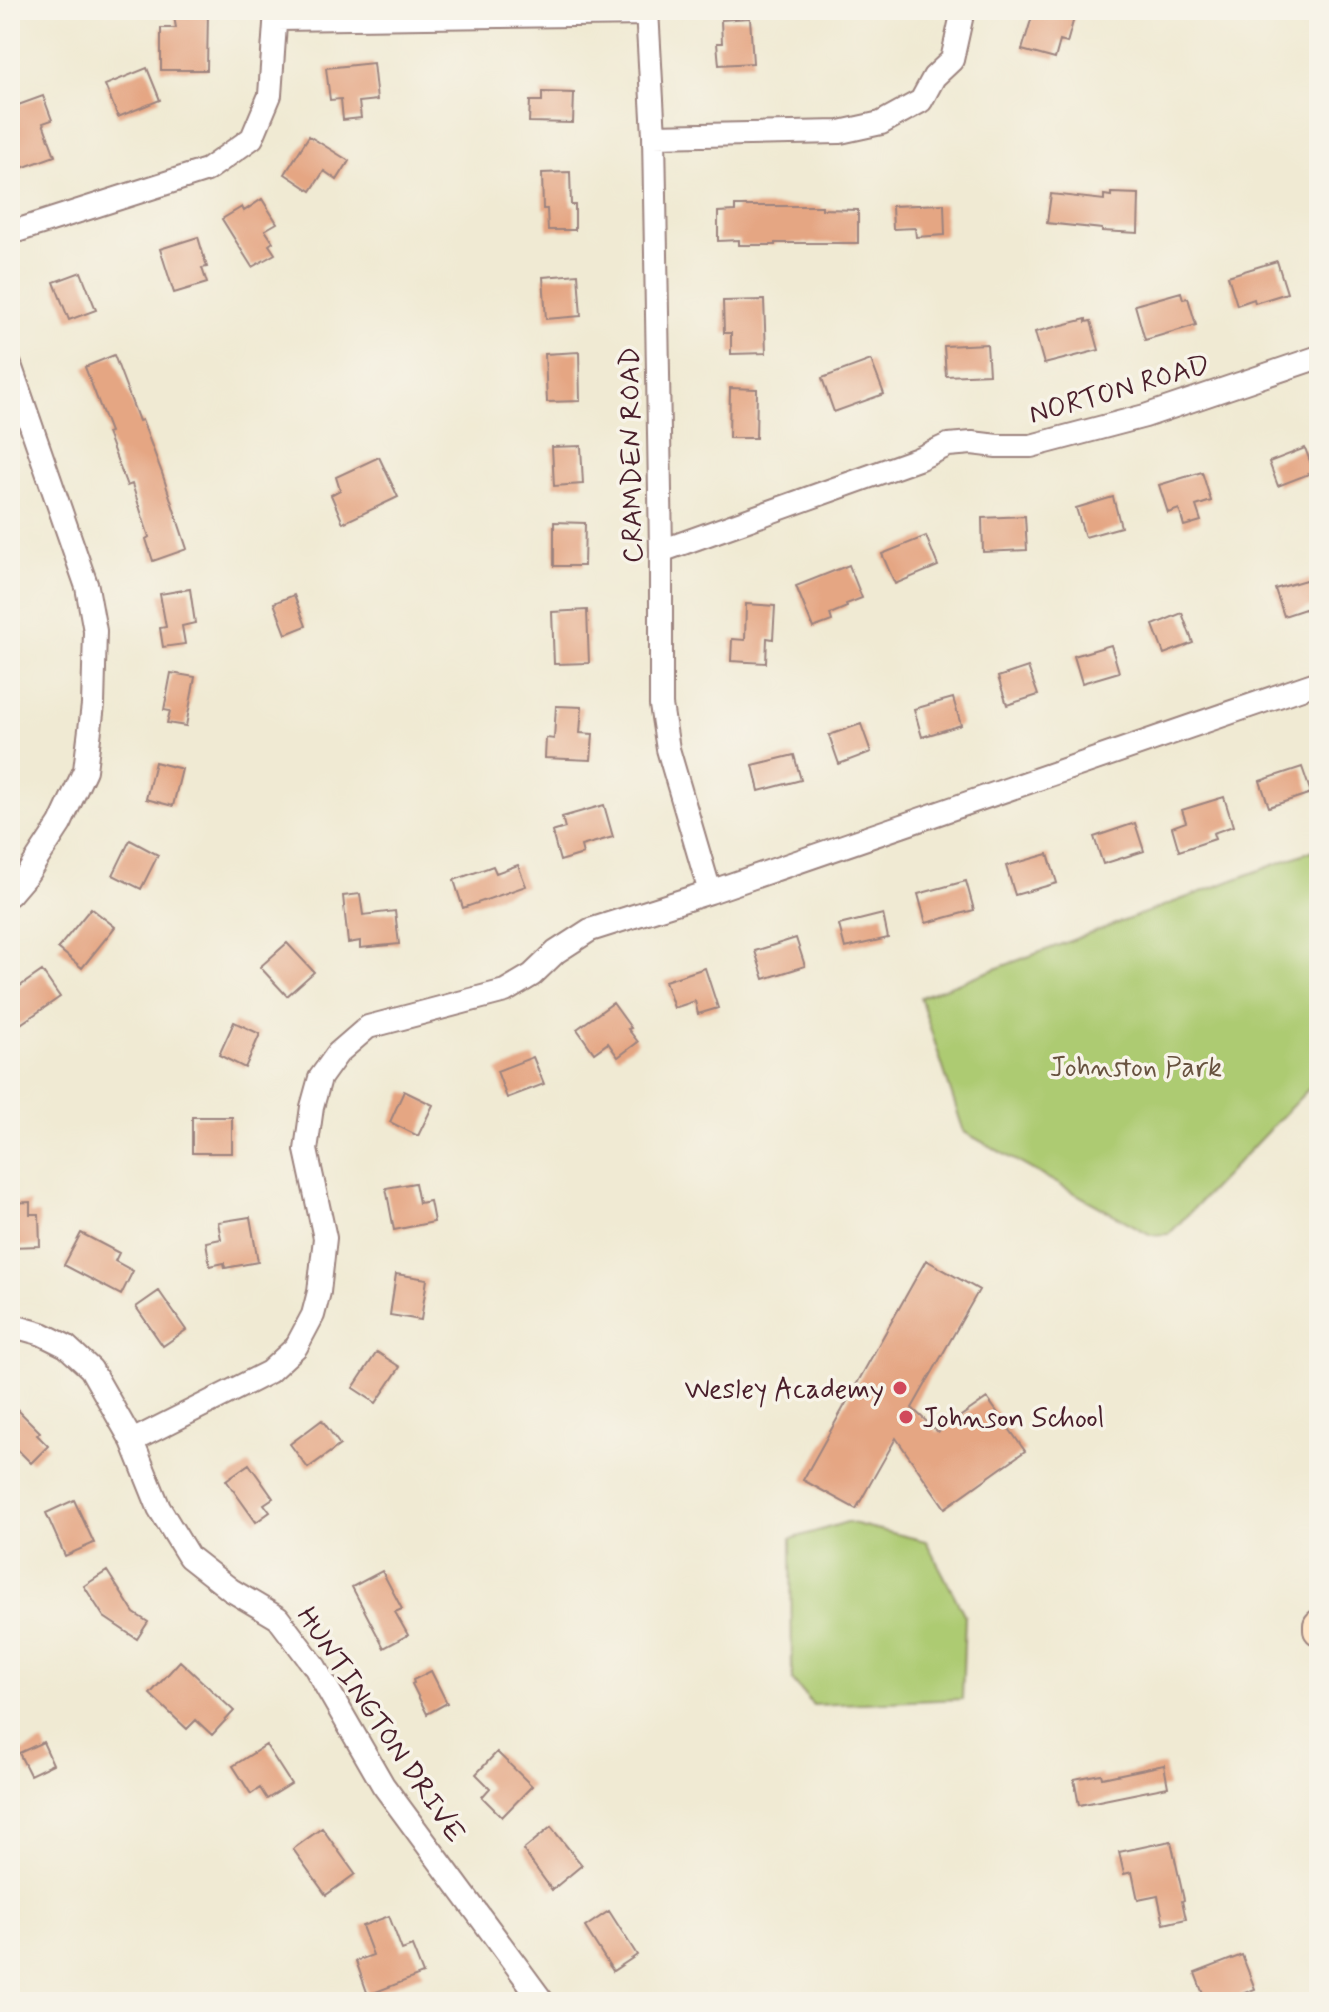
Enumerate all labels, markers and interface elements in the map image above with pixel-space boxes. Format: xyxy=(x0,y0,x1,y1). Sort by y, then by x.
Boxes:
street label: CRAMDEN ROAD xyxy=(612,347,653,563)
street label: NORTON ROAD xyxy=(1025,347,1214,434)
park label: Johnston Park xyxy=(1050,1050,1222,1087)
place label: Wesley Academy xyxy=(684,1372,884,1409)
marker: Wesley Academy xyxy=(891,1379,909,1397)
place label: Johnson School xyxy=(922,1401,1105,1438)
marker: Johnson School xyxy=(897,1408,915,1426)
street label: HUNTINGTON DRIVE xyxy=(287,1600,473,1851)

